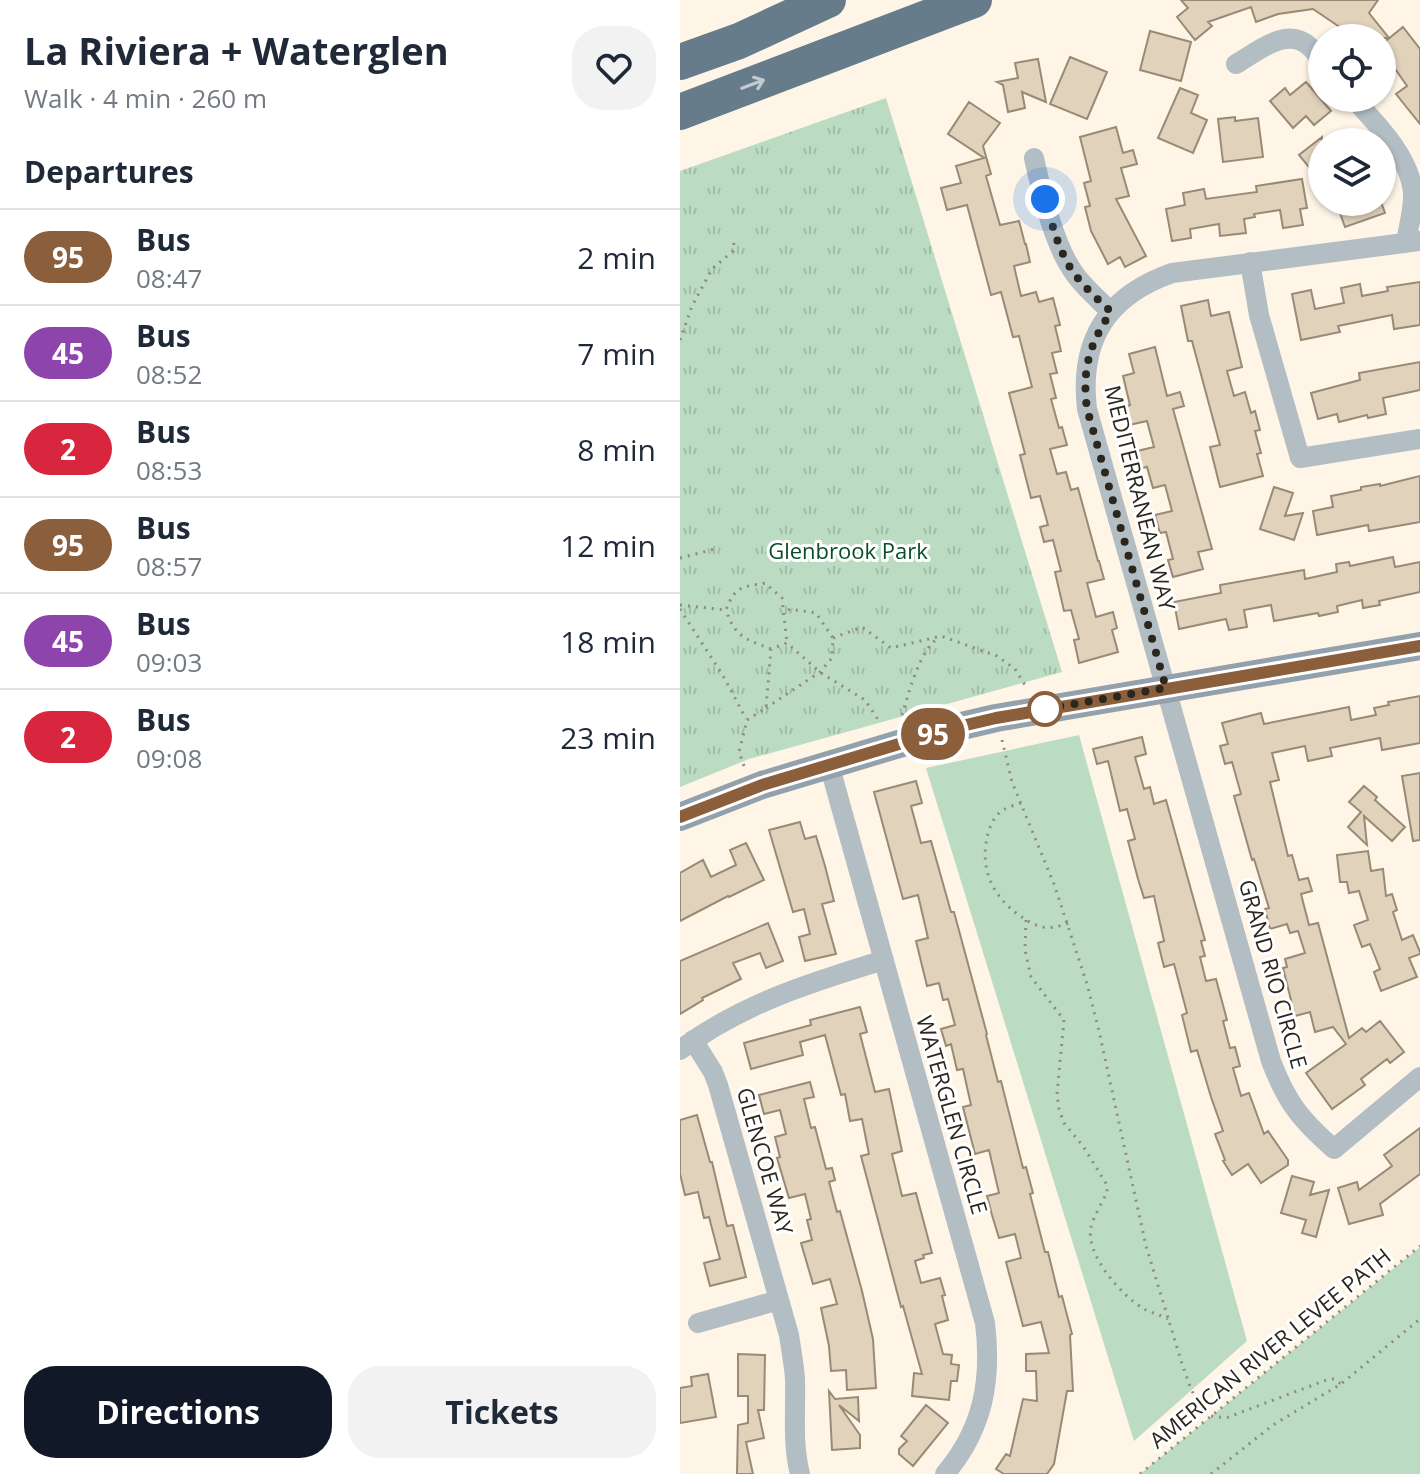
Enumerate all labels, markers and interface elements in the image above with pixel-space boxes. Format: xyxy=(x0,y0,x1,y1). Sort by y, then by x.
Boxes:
text: La Riviera + Waterglen xyxy=(24,24,449,76)
map controls xyxy=(1308,24,1396,216)
button: locate xyxy=(1308,24,1396,112)
button: heart xyxy=(572,26,656,110)
one-way arrow xyxy=(740,76,765,90)
text: Walk · 4 min · 260 m xyxy=(24,80,267,116)
button: layers xyxy=(1308,128,1396,216)
text: Departures xyxy=(24,151,194,192)
your location xyxy=(1025,179,1065,219)
text: Bus xyxy=(136,219,191,260)
text: 2 min xyxy=(577,237,656,278)
text: 95 xyxy=(52,238,84,276)
text: 08:47 xyxy=(136,260,202,296)
text: Bus xyxy=(136,315,191,356)
text: 7 min xyxy=(577,333,656,374)
text: 45 xyxy=(52,334,84,372)
text: 08:52 xyxy=(136,356,202,392)
street label: MEDITERRANEAN WAY xyxy=(1098,382,1184,614)
text: Bus xyxy=(136,411,191,452)
text: 8 min xyxy=(577,429,656,470)
text: 2 xyxy=(60,430,76,468)
text: 08:53 xyxy=(136,452,202,488)
text: Bus xyxy=(136,507,191,548)
text: 12 min xyxy=(560,525,656,566)
text: 95 xyxy=(52,526,84,564)
park label: Glenbrook Park xyxy=(768,535,928,565)
text: 08:57 xyxy=(136,548,202,584)
text: Bus xyxy=(136,603,191,644)
text: 18 min xyxy=(560,621,656,662)
text: 45 xyxy=(52,622,84,660)
text: 09:03 xyxy=(136,644,202,680)
unlabelled marker xyxy=(1028,692,1062,726)
text: Bus xyxy=(136,699,191,740)
line badge: 95 xyxy=(897,708,969,760)
text: 95 xyxy=(917,715,949,753)
text: 23 min xyxy=(560,717,656,758)
text: 2 xyxy=(60,718,76,756)
text: 09:08 xyxy=(136,740,202,776)
street label: GRAND RIO CIRCLE xyxy=(1233,876,1315,1072)
street label: WATERGLEN CIRCLE xyxy=(910,1012,996,1218)
street label: GLENCOE WAY xyxy=(731,1084,801,1238)
street label: AMERICAN RIVER LEVEE PATH xyxy=(1142,1240,1396,1454)
button: Directions xyxy=(24,1366,332,1458)
button: Tickets xyxy=(348,1366,656,1458)

